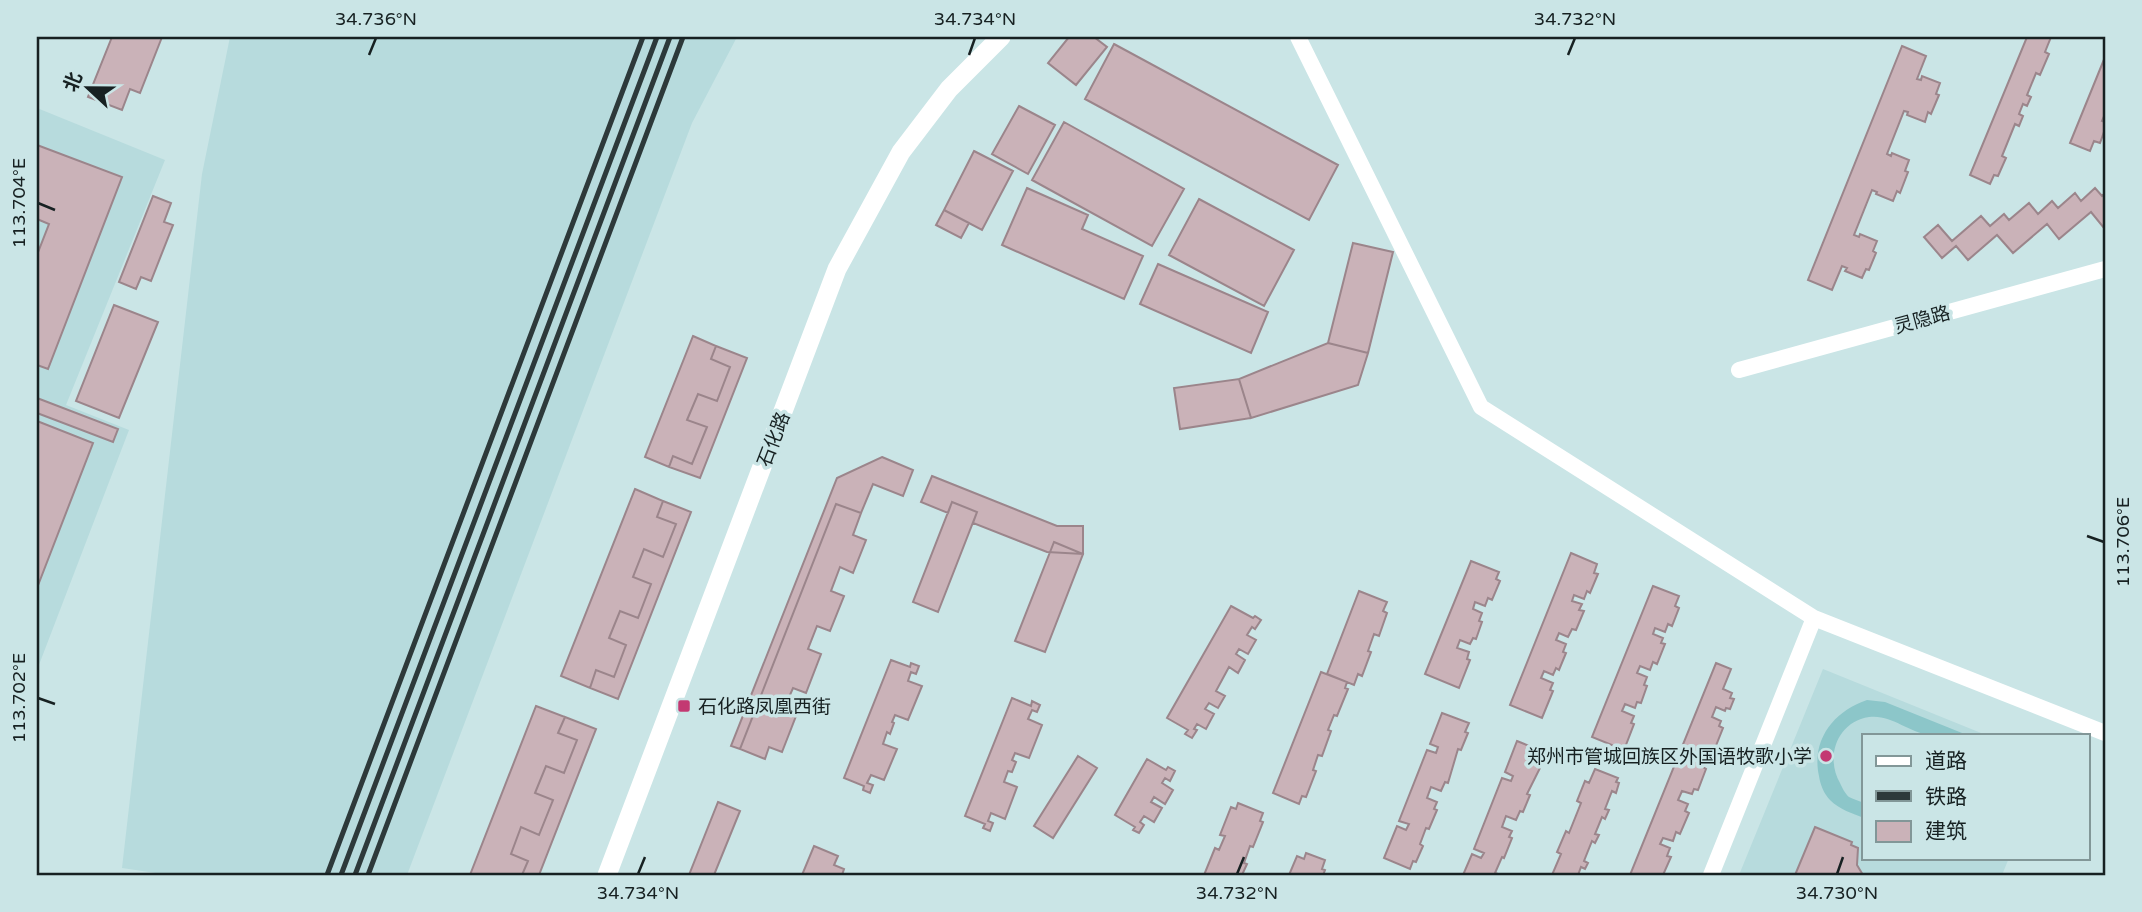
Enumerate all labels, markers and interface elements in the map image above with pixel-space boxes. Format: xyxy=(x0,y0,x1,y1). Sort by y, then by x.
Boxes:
text: 34.736°N xyxy=(335,8,417,30)
text: 34.734°N xyxy=(934,8,1016,30)
text: 34.732°N xyxy=(1534,8,1616,30)
north arrow xyxy=(52,52,122,122)
text: 北 xyxy=(59,69,87,95)
text: 113.704°E xyxy=(8,158,30,248)
street label: 灵隐路 xyxy=(1892,302,1953,338)
street label: 石化路 xyxy=(753,409,794,470)
text: 113.706°E xyxy=(2112,497,2134,587)
text: 113.702°E xyxy=(8,653,30,743)
place label: 石化路凤凰西街 xyxy=(698,696,831,718)
marker: 石化路凤凰西街 xyxy=(676,698,692,714)
legend xyxy=(1862,734,2090,860)
place label: 郑州市管城回族区外国语牧歌小学 xyxy=(1527,746,1812,768)
marker: 郑州市管城回族区外国语牧歌小学 xyxy=(1818,748,1834,764)
text: 道路 xyxy=(1925,749,1967,774)
text: 铁路 xyxy=(1925,785,1967,810)
text: 建筑 xyxy=(1925,819,1967,844)
text: 34.734°N xyxy=(597,882,679,904)
text: 34.732°N xyxy=(1196,882,1278,904)
text: 34.730°N xyxy=(1796,882,1878,904)

